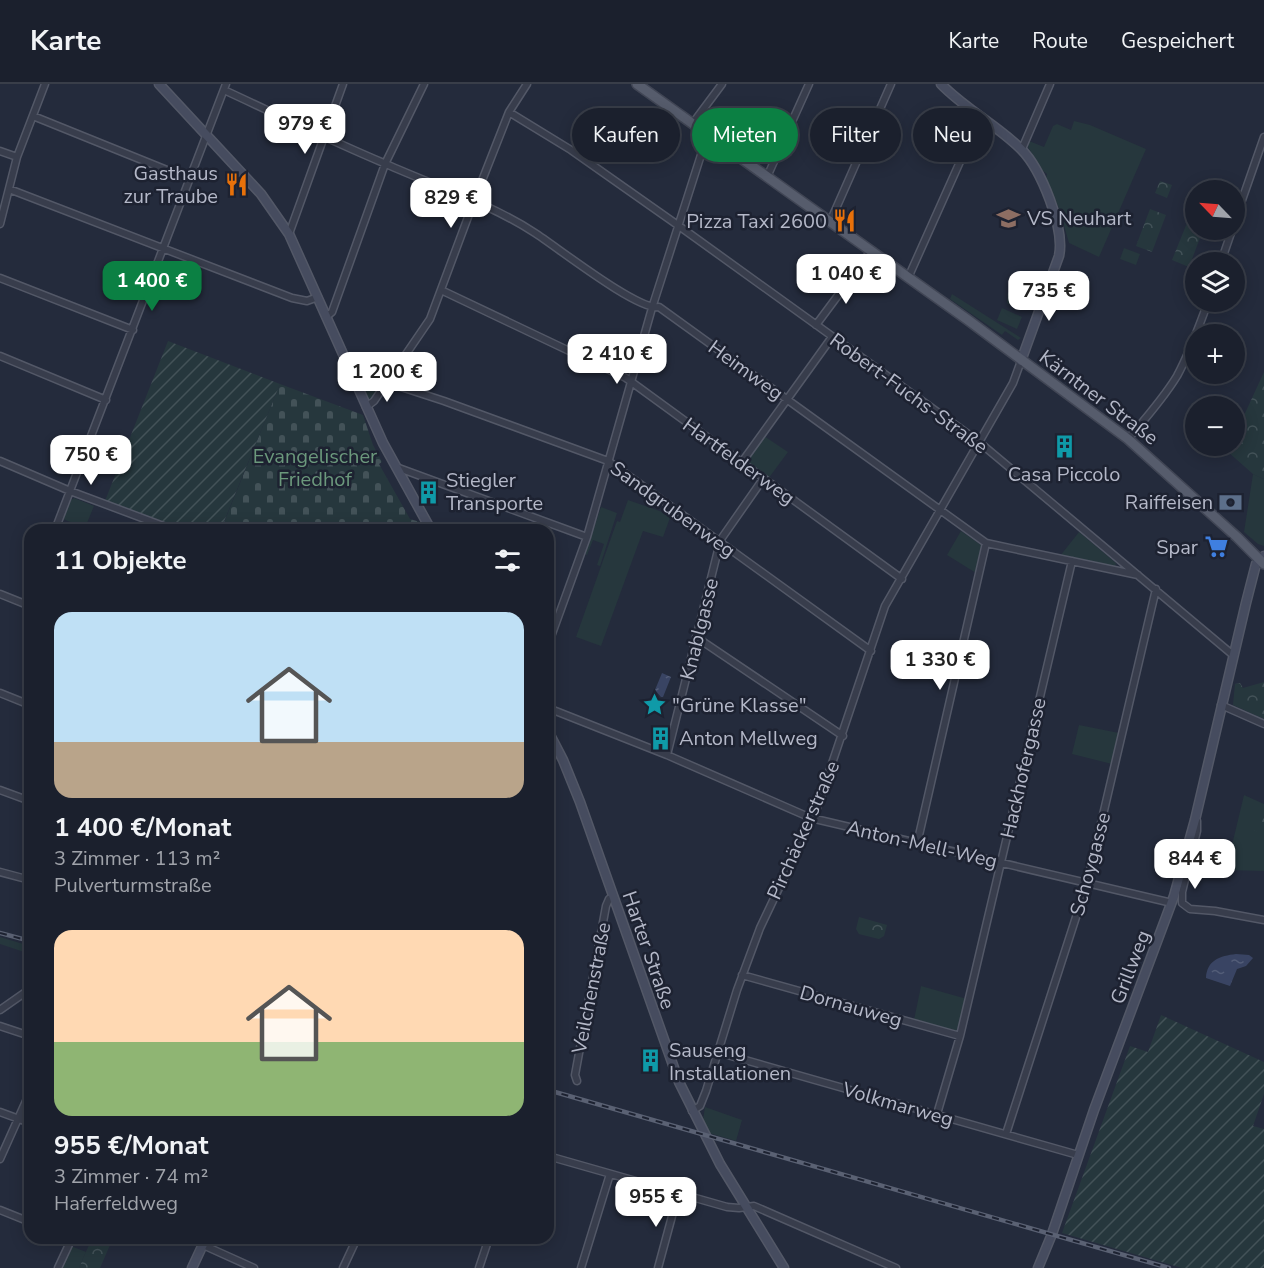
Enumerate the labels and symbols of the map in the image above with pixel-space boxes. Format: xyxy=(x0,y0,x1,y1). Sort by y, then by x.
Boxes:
pin: 979 € xyxy=(263,104,347,155)
place label: Gasthaus zur Traube xyxy=(124,160,218,210)
restaurant icon: Gasthaus zur Traube xyxy=(223,171,249,197)
pin: 829 € xyxy=(409,178,493,229)
north arrow xyxy=(1185,180,1245,240)
school or university icon: VS Neuhart xyxy=(996,205,1022,231)
place label: VS Neuhart xyxy=(1026,205,1132,232)
place label: Pizza Taxi 2600 xyxy=(686,208,827,235)
restaurant icon: Pizza Taxi 2600 xyxy=(832,208,858,234)
pin: 1 040 € xyxy=(791,254,901,305)
pin: 1 400 € xyxy=(97,261,207,312)
pin: 735 € xyxy=(1007,271,1091,322)
street label: Robert-Fuchs-Straße xyxy=(824,327,993,460)
pin: 2 410 € xyxy=(562,334,672,385)
street label: Heimweg xyxy=(703,334,789,407)
street label: Kärntner Straße xyxy=(1034,344,1164,451)
pin: 1 200 € xyxy=(332,352,442,403)
street label: Hartfelderweg xyxy=(677,412,800,511)
building icon: Casa Piccolo xyxy=(1051,433,1077,459)
pin: 750 € xyxy=(49,435,133,486)
park label: Evangelischer Friedhof xyxy=(253,443,377,493)
street label: Sandgrubenweg xyxy=(605,455,741,564)
place label: Casa Piccolo xyxy=(1008,461,1120,488)
place label: Stiegler Transporte xyxy=(446,467,543,517)
building icon: Stiegler Transporte xyxy=(415,479,441,505)
place label: Raiffeisen xyxy=(1125,489,1213,516)
bank icon: Raiffeisen xyxy=(1218,489,1244,515)
place label: Spar xyxy=(1156,534,1198,561)
supermarket icon: Spar xyxy=(1203,534,1229,560)
street label: Knablgasse xyxy=(674,575,725,683)
pin: 1 330 € xyxy=(885,640,995,691)
place icon: "Grüne Klasse" xyxy=(641,692,667,718)
place label: "Grüne Klasse" xyxy=(672,692,807,719)
street label: Hackhofergasse xyxy=(994,695,1053,841)
building icon: Anton Mellweg xyxy=(648,725,674,751)
place label: Anton Mellweg xyxy=(679,725,818,752)
street label: Pirchäckerstraße xyxy=(761,756,846,904)
street label: Schoygasse xyxy=(1064,809,1117,919)
street label: Anton-Mell-Weg xyxy=(844,814,1000,875)
pin: 844 € xyxy=(1153,839,1237,890)
street label: Harter Straße xyxy=(616,888,681,1013)
street label: Veilchenstraße xyxy=(565,920,617,1057)
street label: Grillweg xyxy=(1104,926,1157,1008)
street label: Dornauweg xyxy=(797,979,905,1034)
place label: Sauseng Installationen xyxy=(669,1037,791,1087)
building icon: Sauseng Installationen xyxy=(638,1048,664,1074)
street label: Volkmarweg xyxy=(838,1075,956,1133)
pin: 955 € xyxy=(614,1177,698,1228)

